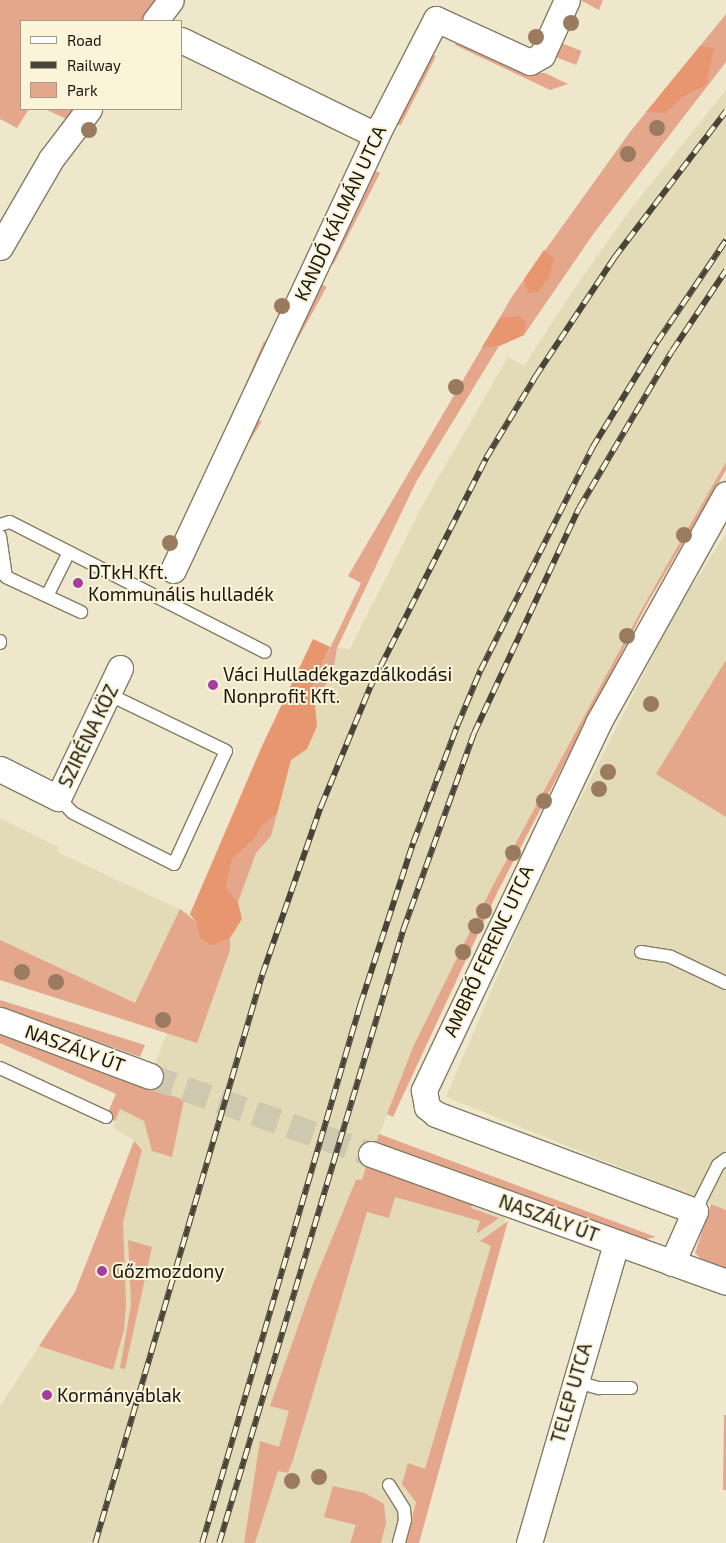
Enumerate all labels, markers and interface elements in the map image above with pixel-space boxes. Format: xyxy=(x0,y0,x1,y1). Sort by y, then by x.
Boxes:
legend xyxy=(20,20,182,110)
text: Road xyxy=(67,31,102,49)
text: Railway xyxy=(67,56,121,74)
text: Park xyxy=(67,81,98,99)
street label: KANDÓ KÁLMÁN UTCA xyxy=(289,122,391,304)
place label: DTkH Kft. Kommunális hulladék xyxy=(88,561,274,605)
marker: DTkH Kft. Kommunális hulladék xyxy=(72,577,84,589)
place label: Váci Hulladékgazdálkodási Nonprofit Kft. xyxy=(223,663,452,707)
marker: Váci Hulladékgazdálkodási Nonprofit Kft. xyxy=(207,679,219,691)
street label: SZIRÉNA KÖZ xyxy=(53,681,123,791)
street label: AMBRÓ FERENC UTCA xyxy=(438,862,538,1040)
street label: NASZÁLY ÚT xyxy=(22,1019,128,1077)
street label: NASZÁLY ÚT xyxy=(496,1189,602,1247)
place label: Gőzmozdony xyxy=(112,1260,224,1282)
marker: Gőzmozdony xyxy=(96,1265,108,1277)
street label: TELEP UTCA xyxy=(546,1340,596,1446)
place label: Kormányablak xyxy=(57,1384,181,1406)
marker: Kormányablak xyxy=(41,1389,53,1401)

